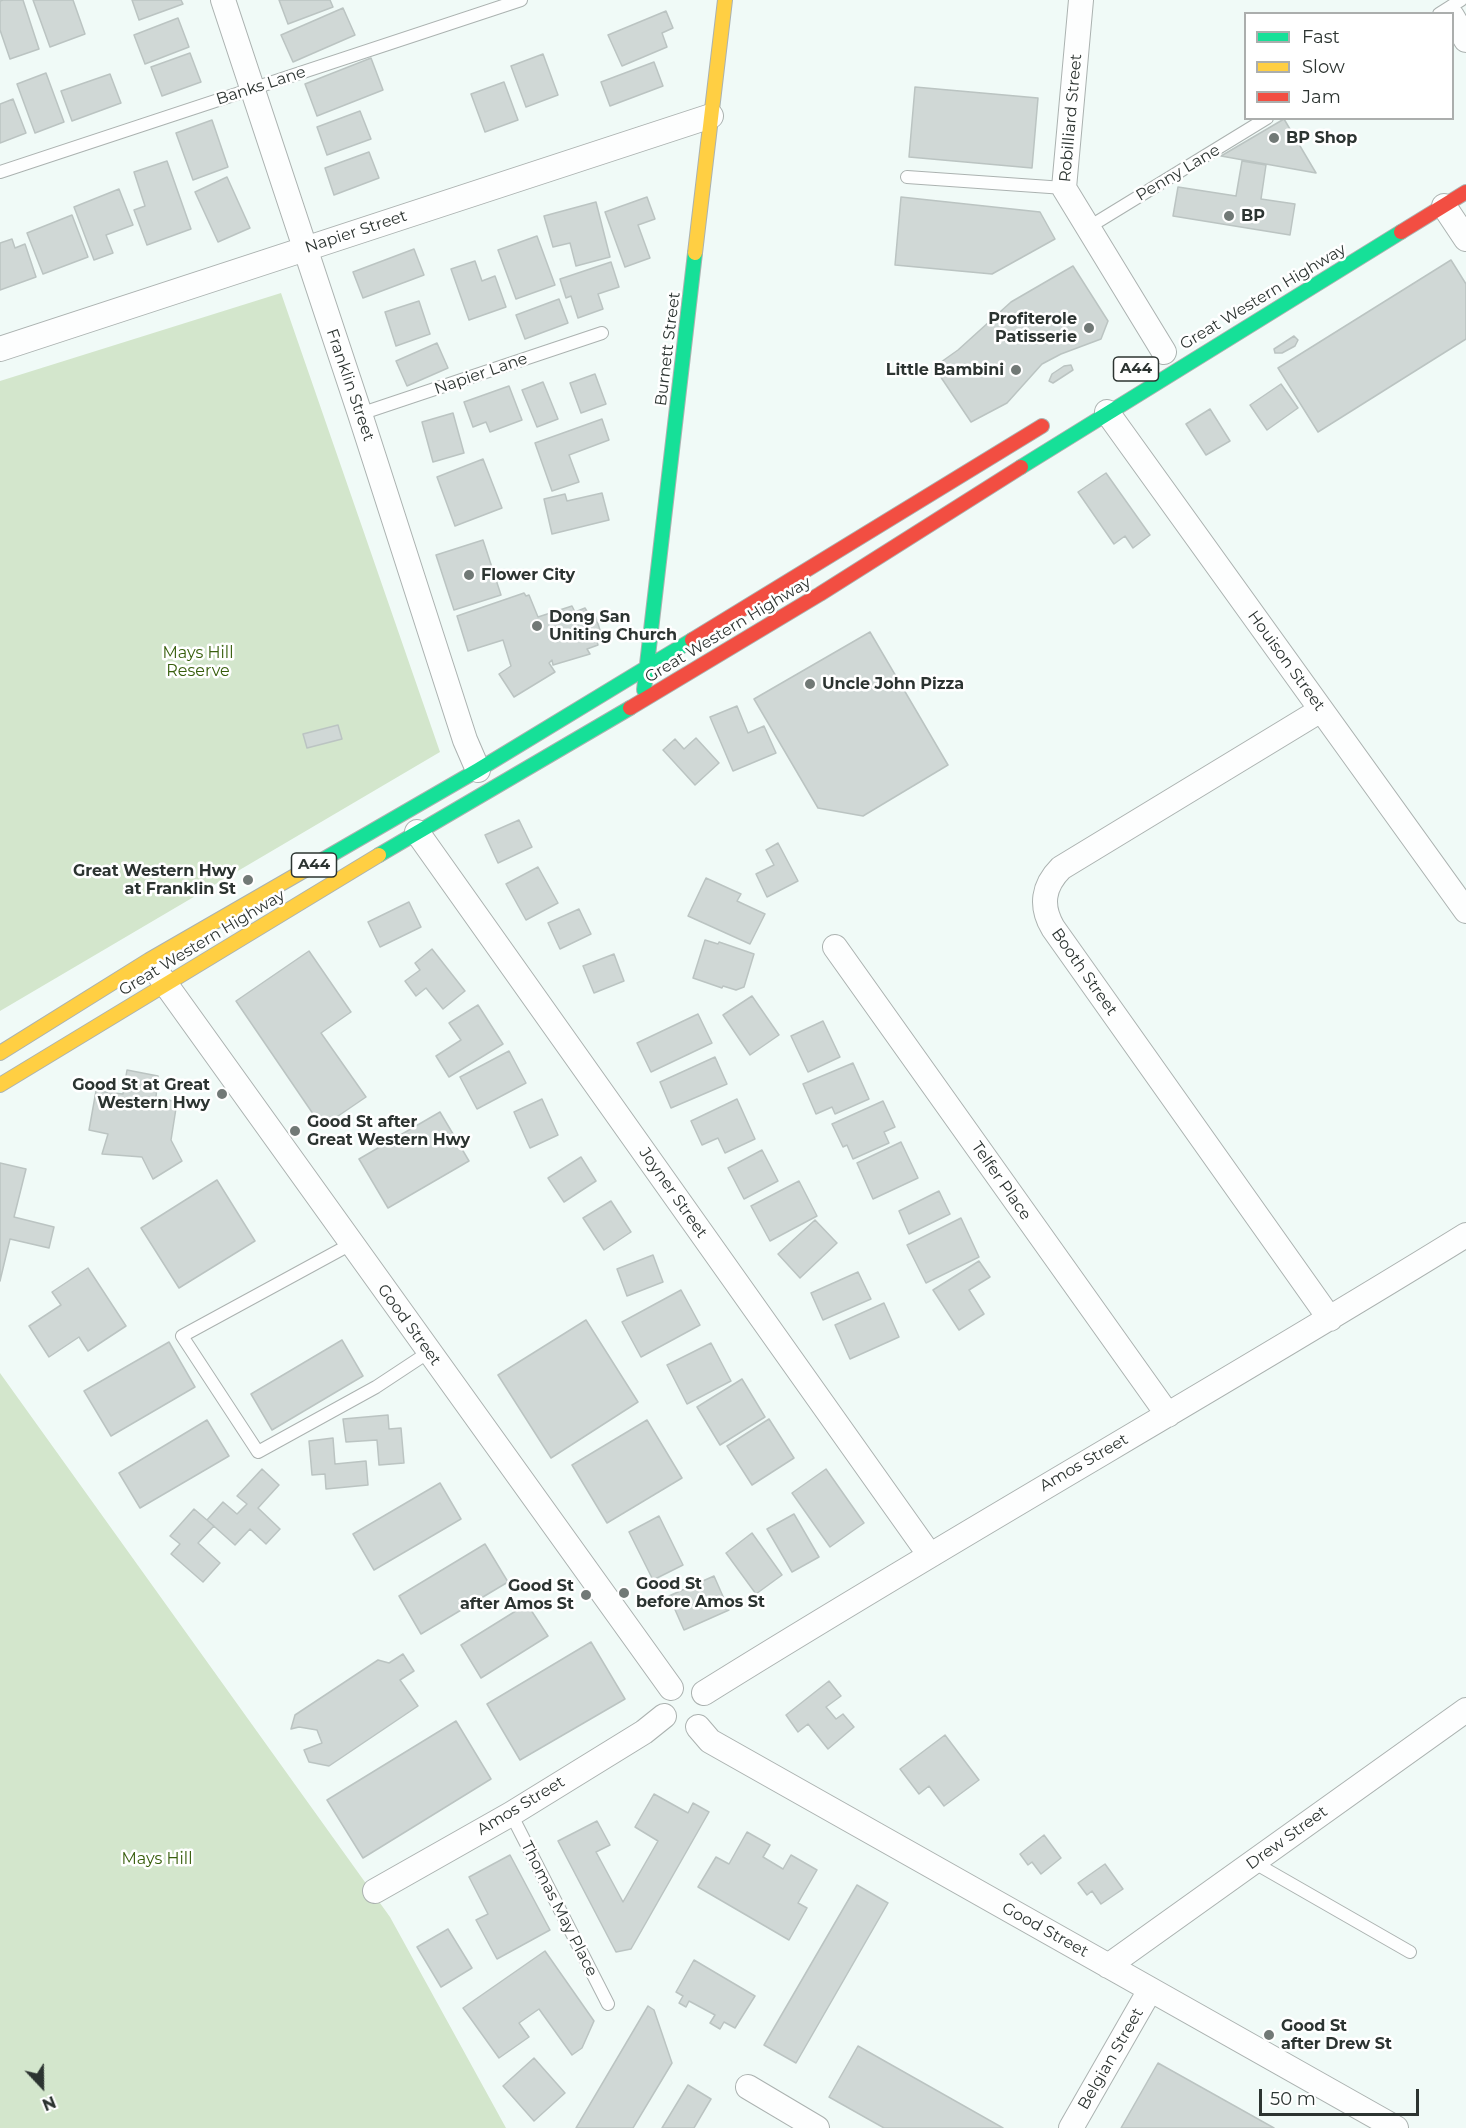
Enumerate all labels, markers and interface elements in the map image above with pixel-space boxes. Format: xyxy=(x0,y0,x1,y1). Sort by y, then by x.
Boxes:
legend xyxy=(1244,12,1454,120)
text: Fast xyxy=(1302,26,1340,48)
street label: Robilliard Street xyxy=(1056,53,1086,183)
text: Slow xyxy=(1302,56,1345,78)
street label: Banks Lane xyxy=(214,63,308,109)
text: Jam xyxy=(1302,86,1341,108)
place label: BP Shop xyxy=(1286,128,1357,148)
marker: BP Shop xyxy=(1267,131,1281,145)
street label: Penny Lane xyxy=(1133,140,1223,206)
street label: Napier Street xyxy=(303,206,409,258)
place label: BP xyxy=(1241,206,1265,226)
marker: BP xyxy=(1222,209,1236,223)
street label: Great Western Highway xyxy=(1177,240,1349,354)
street label: Burnett Street xyxy=(651,291,685,407)
place label: Profiterole Patisserie xyxy=(988,309,1077,347)
marker: Profiterole Patisserie xyxy=(1082,321,1096,335)
street label: Franklin Street xyxy=(322,326,378,444)
street label: Napier Lane xyxy=(432,349,530,399)
road number: A44 xyxy=(1114,357,1158,381)
place label: Little Bambini xyxy=(886,360,1004,380)
marker: Little Bambini xyxy=(1009,363,1023,377)
place label: Flower City xyxy=(481,565,575,585)
marker: Flower City xyxy=(462,568,476,582)
street label: Great Western Highway xyxy=(642,573,814,687)
place label: Dong San Uniting Church xyxy=(549,607,677,645)
street label: Houison Street xyxy=(1243,607,1329,715)
marker: Dong San Uniting Church xyxy=(530,619,544,633)
park label: Mays Hill Reserve xyxy=(163,643,233,681)
place label: Uncle John Pizza xyxy=(822,674,964,694)
marker: Uncle John Pizza xyxy=(803,677,817,691)
road number: A44 xyxy=(292,853,336,877)
place label: Great Western Hwy at Franklin St xyxy=(73,861,236,899)
marker: Great Western Hwy at Franklin St xyxy=(241,873,255,887)
street label: Great Western Highway xyxy=(116,886,288,1000)
street label: Booth Street xyxy=(1047,925,1121,1019)
place label: Good St at Great Western Hwy xyxy=(72,1075,210,1113)
marker: Good St at Great Western Hwy xyxy=(215,1087,229,1101)
place label: Good St after Great Western Hwy xyxy=(307,1112,470,1150)
marker: Good St after Great Western Hwy xyxy=(288,1124,302,1138)
street label: Telfer Place xyxy=(967,1138,1035,1224)
street label: Joyner Street xyxy=(635,1144,711,1242)
street label: Good Street xyxy=(373,1281,445,1369)
street label: Amos Street xyxy=(1036,1430,1132,1496)
place label: Good St before Amos St xyxy=(636,1574,765,1612)
place label: Good St after Amos St xyxy=(460,1576,574,1614)
marker: Good St before Amos St xyxy=(617,1586,631,1600)
marker: Good St after Amos St xyxy=(579,1588,593,1602)
street label: Amos Street xyxy=(474,1772,568,1840)
street label: Drew Street xyxy=(1243,1802,1331,1874)
street label: Thomas May Place xyxy=(517,1838,601,1980)
park label: Mays Hill xyxy=(122,1849,192,1869)
street label: Good Street xyxy=(998,1898,1092,1962)
street label: Belgian Street xyxy=(1074,2005,1148,2113)
place label: Good St after Drew St xyxy=(1281,2016,1392,2054)
marker: Good St after Drew St xyxy=(1262,2028,1276,2042)
north arrow xyxy=(12,2056,72,2116)
scale bar xyxy=(1262,2077,1422,2115)
text: 50 m xyxy=(1270,2088,1316,2110)
text: N xyxy=(39,2092,58,2114)

